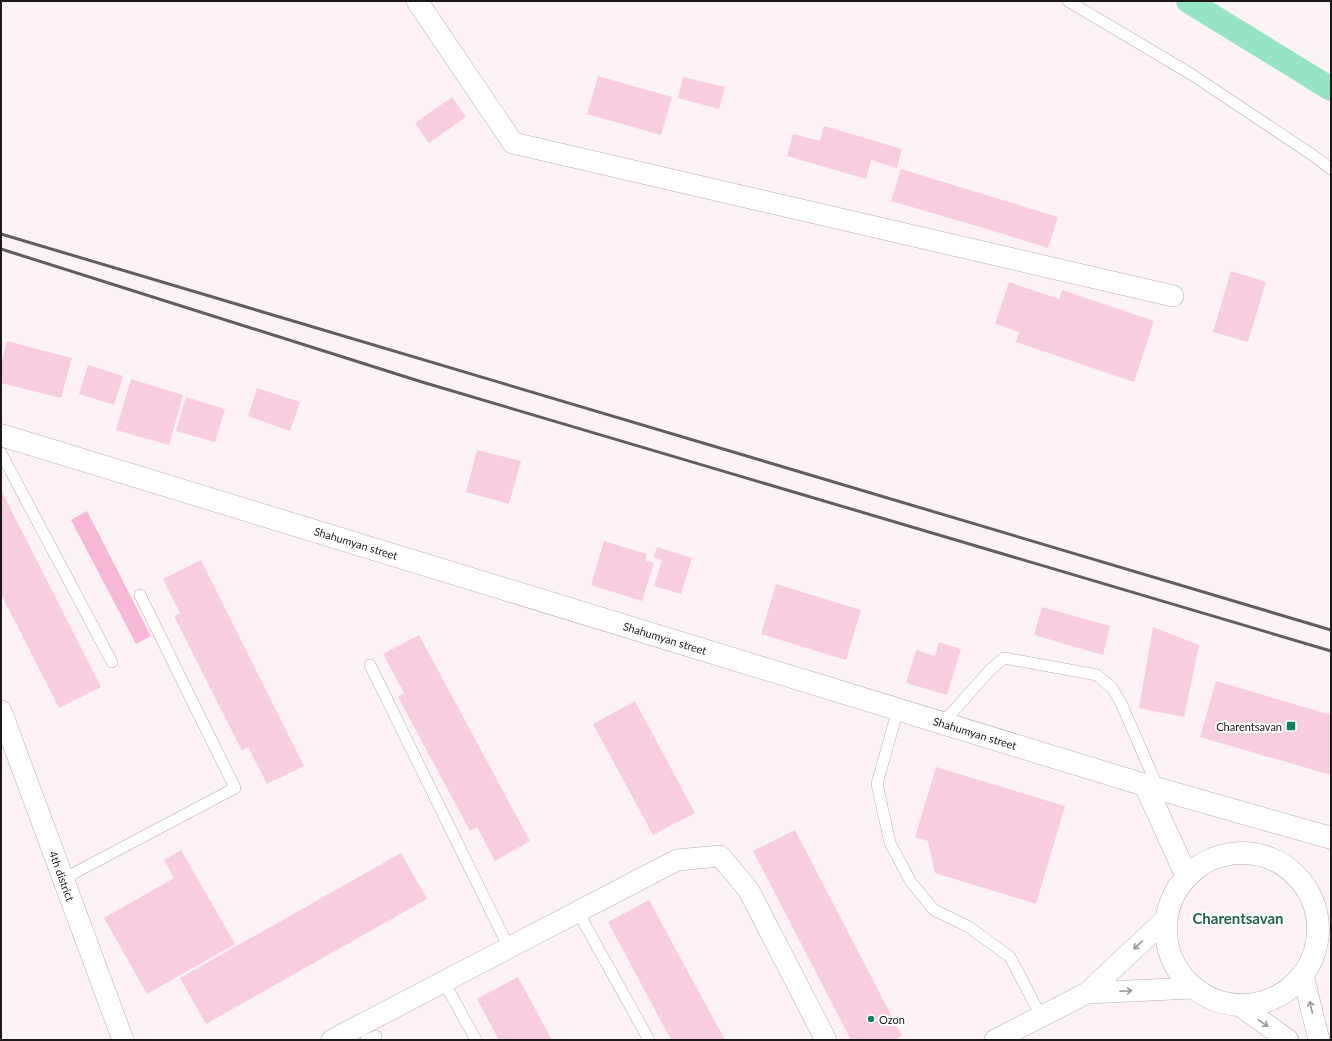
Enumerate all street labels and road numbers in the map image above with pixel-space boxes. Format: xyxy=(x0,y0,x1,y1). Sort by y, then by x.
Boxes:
street label: Shahumyan street xyxy=(313,524,399,562)
street label: Shahumyan street xyxy=(622,619,708,657)
street label: Shahumyan street xyxy=(932,714,1018,752)
street label: 4th district xyxy=(47,849,77,903)

